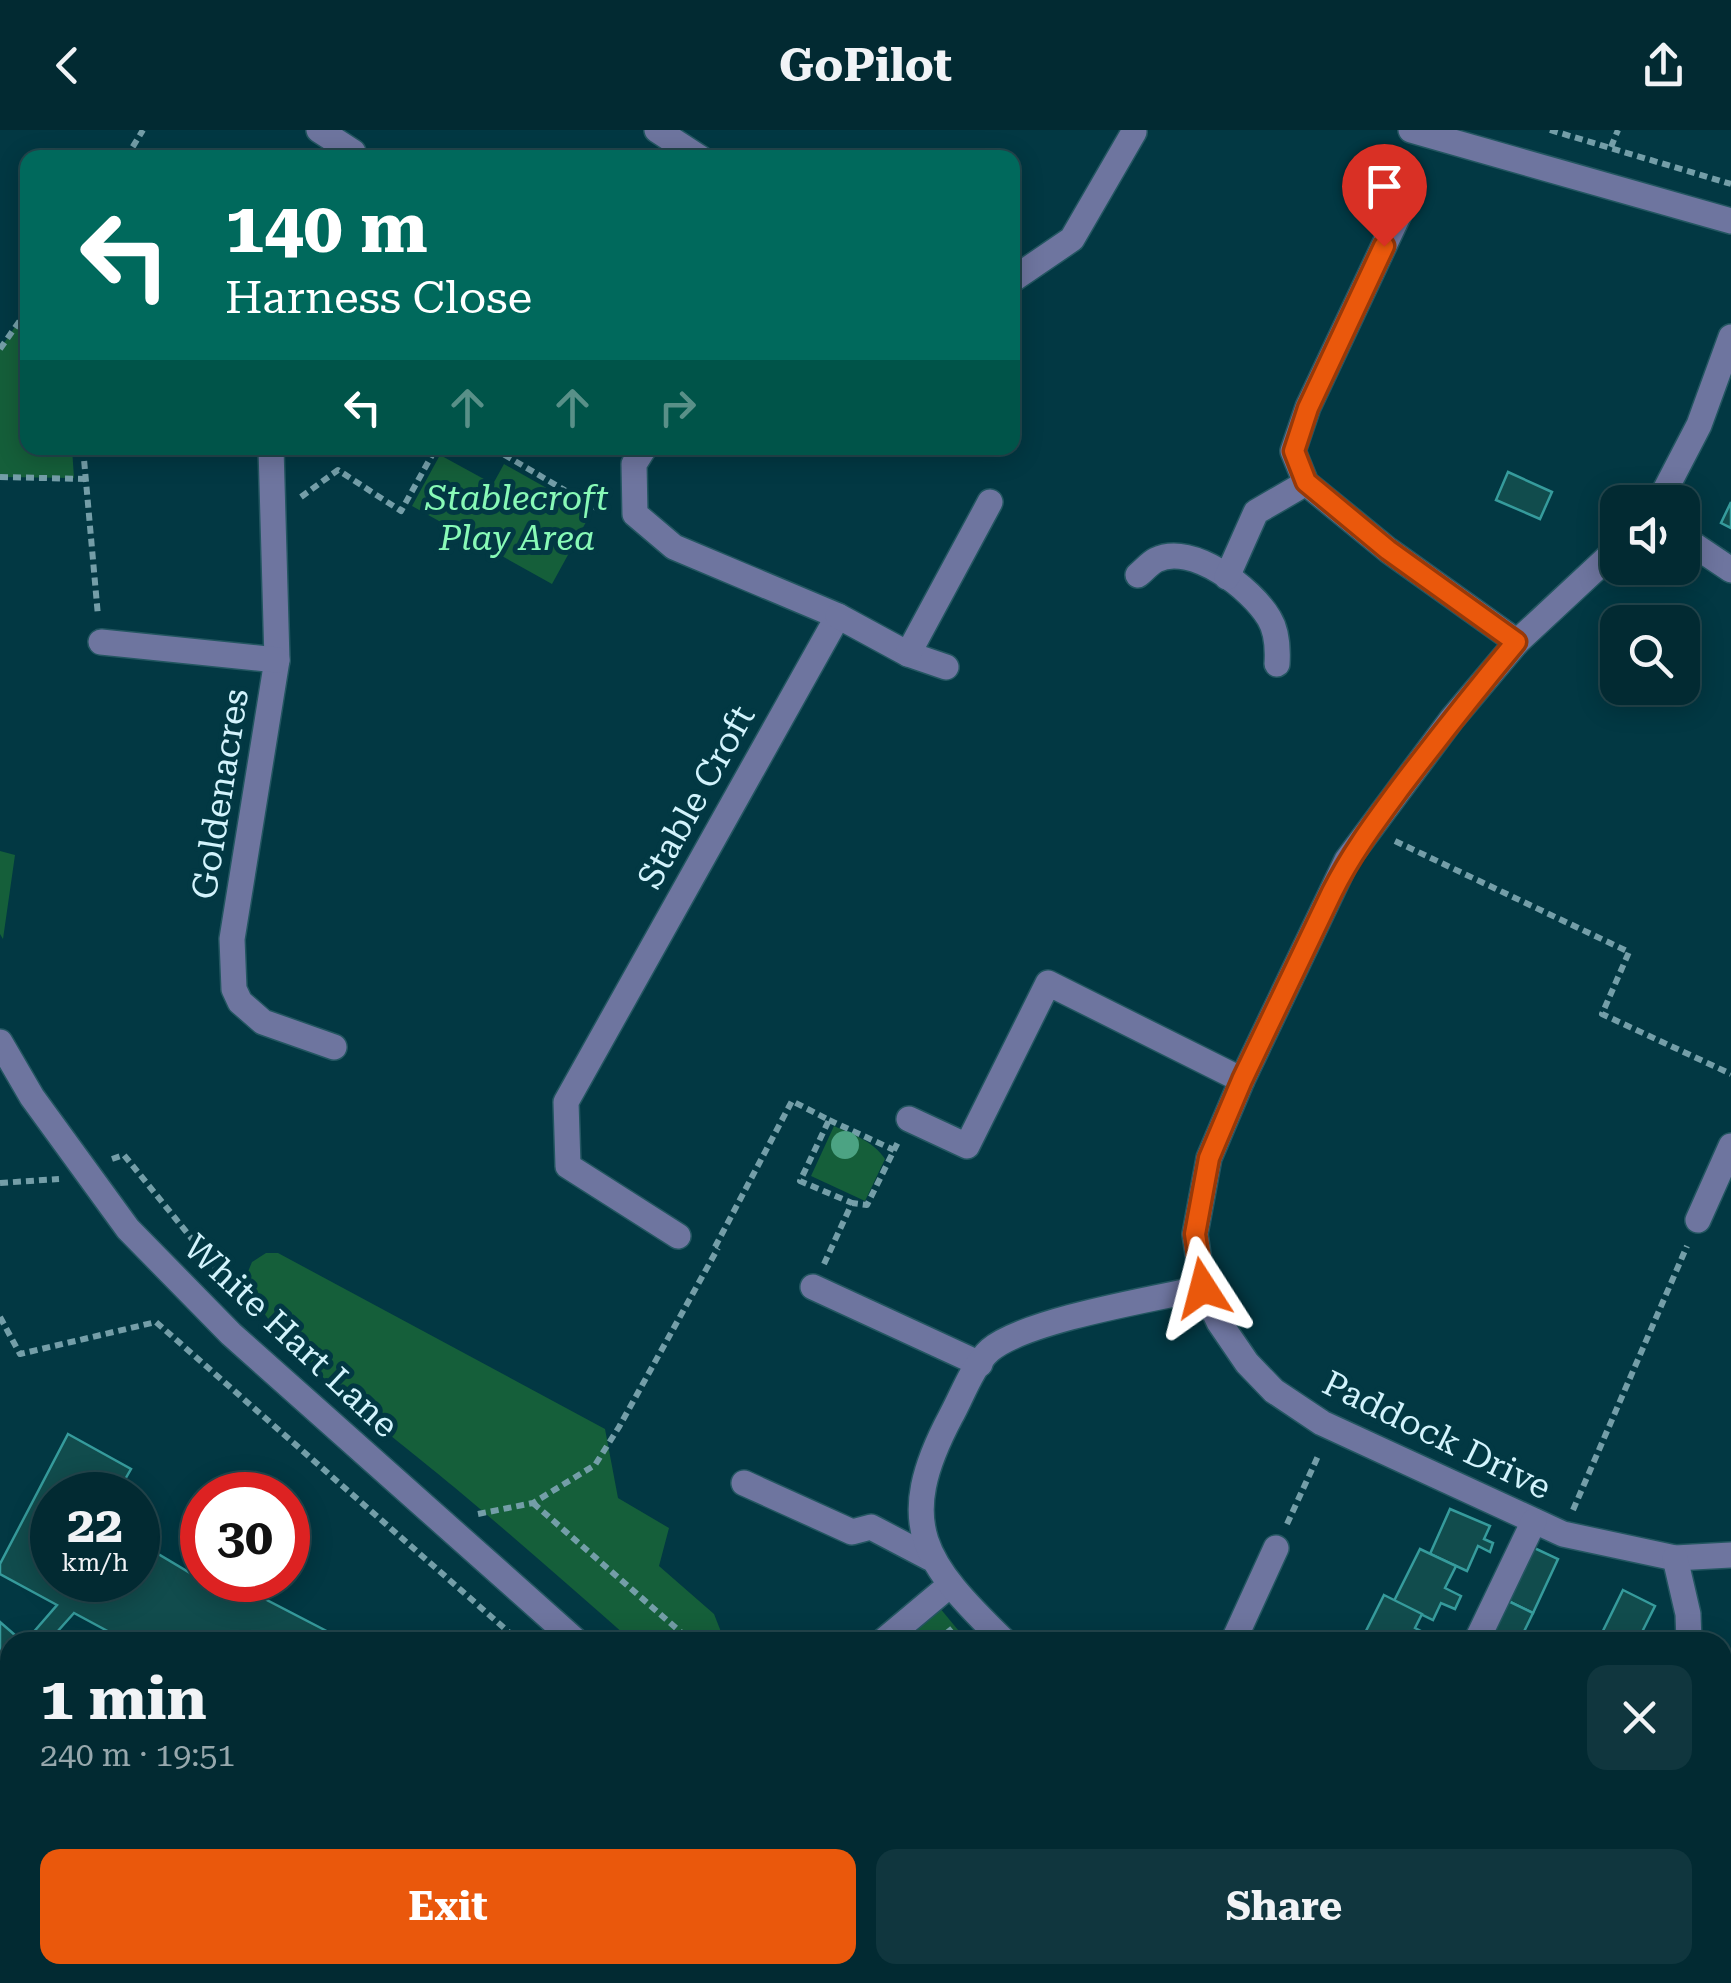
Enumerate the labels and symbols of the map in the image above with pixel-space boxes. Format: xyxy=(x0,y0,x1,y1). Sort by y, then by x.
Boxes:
pin xyxy=(1342,144,1427,247)
park label: Stablecroft Play Area xyxy=(425,478,608,559)
street label: Goldenacres xyxy=(184,686,257,902)
street label: Stable Croft xyxy=(629,699,764,896)
street label: White Hart Lane xyxy=(175,1227,406,1446)
position arrow xyxy=(1151,1236,1255,1340)
street label: Paddock Drive xyxy=(1316,1363,1557,1508)
speed limit sign: 30 xyxy=(180,1472,310,1602)

